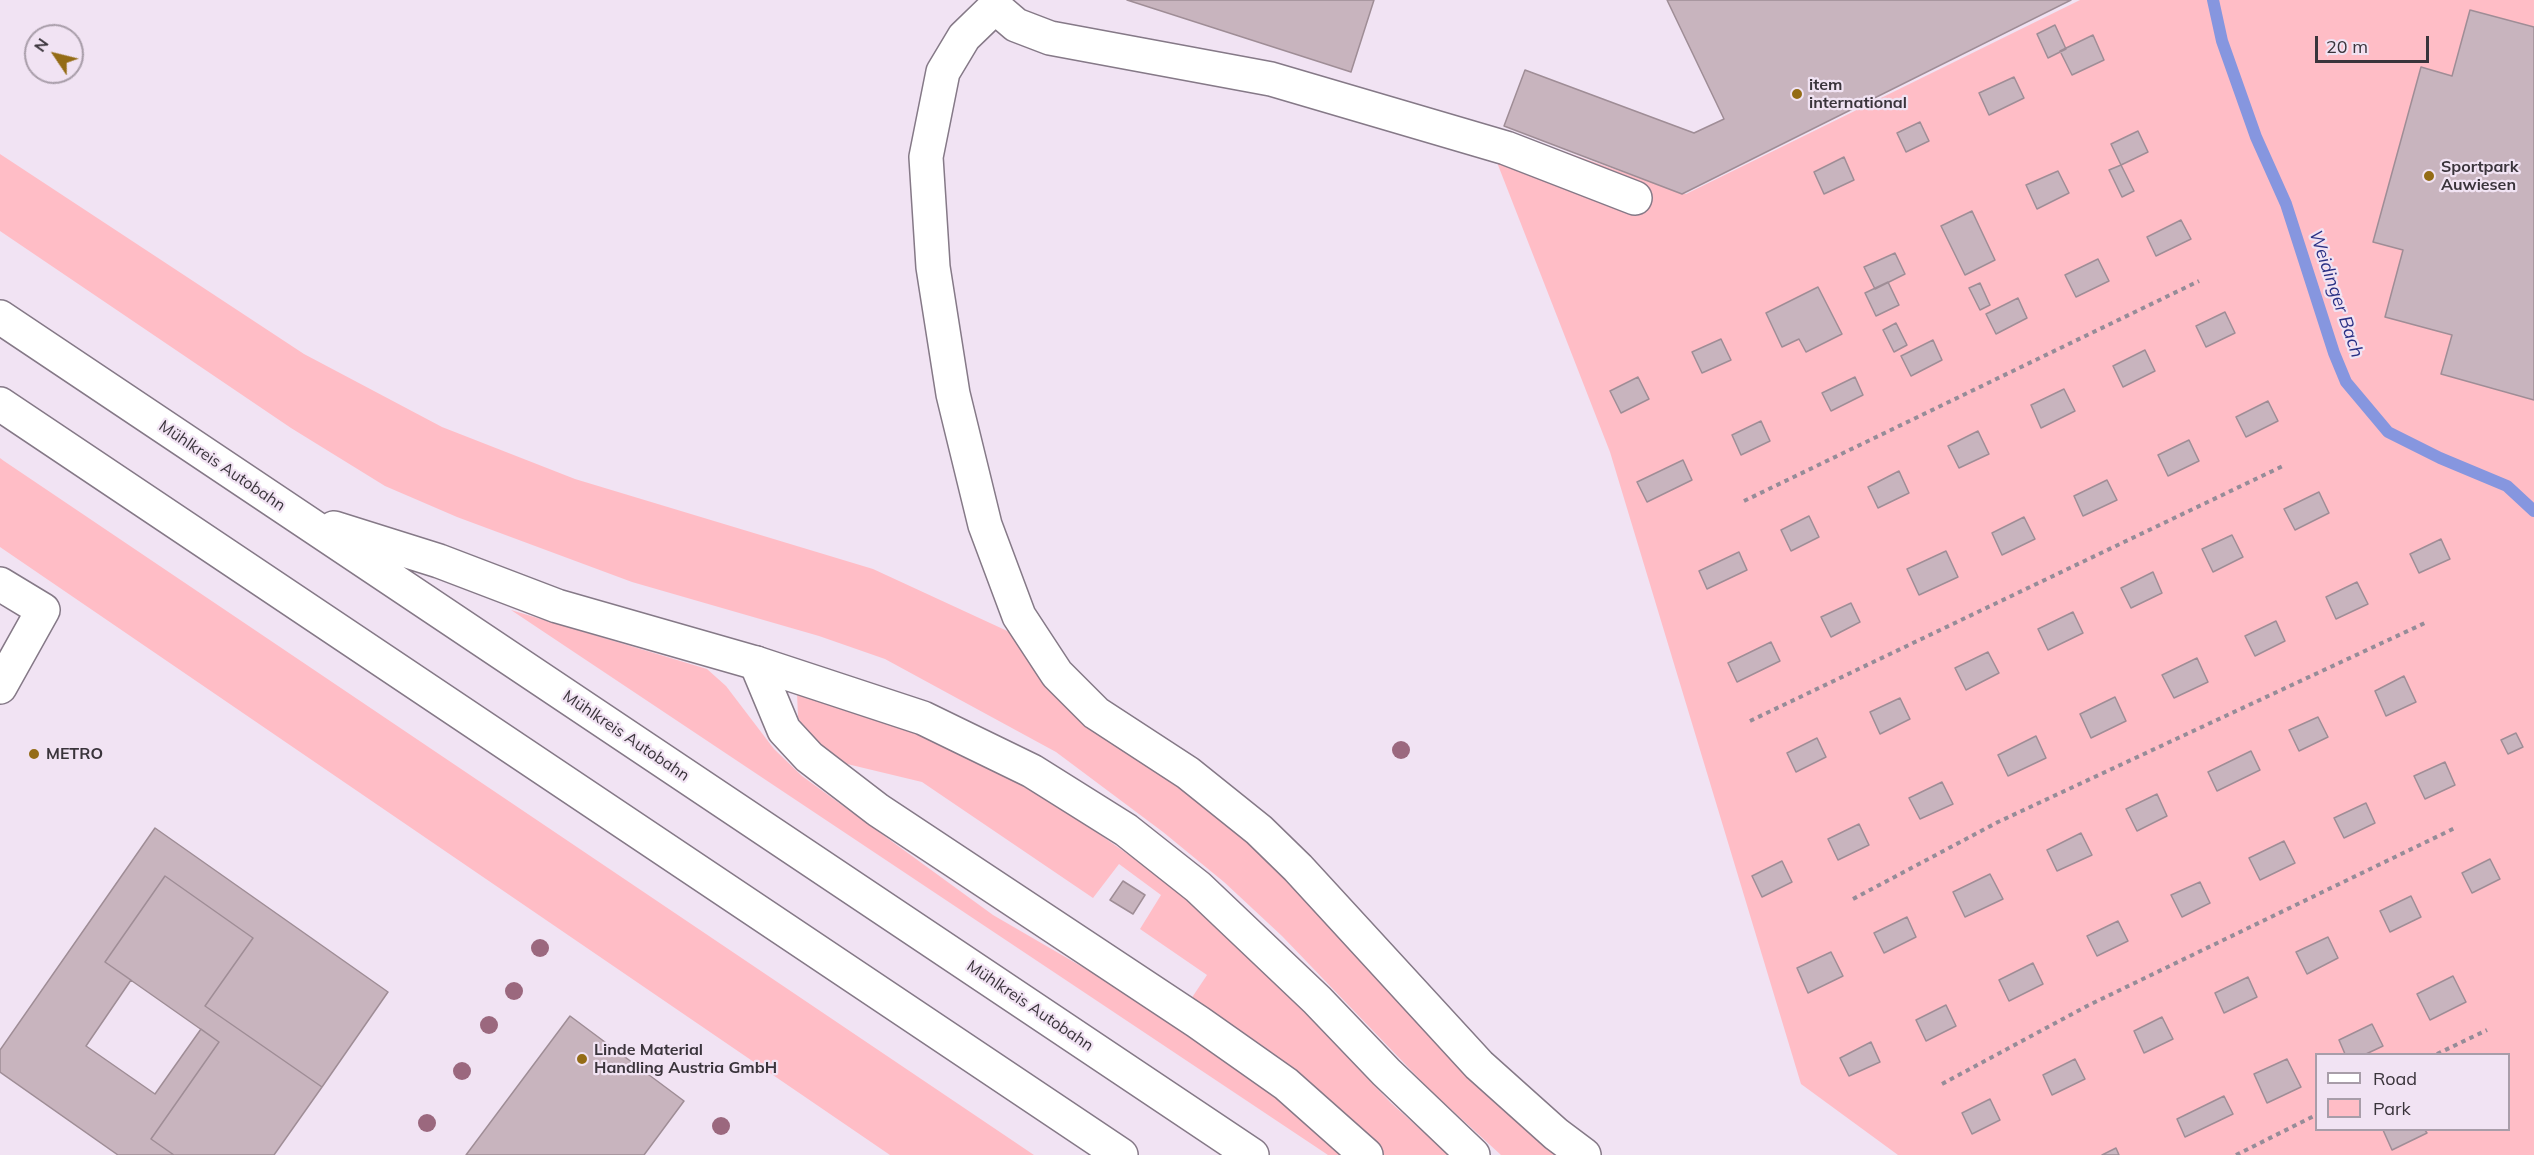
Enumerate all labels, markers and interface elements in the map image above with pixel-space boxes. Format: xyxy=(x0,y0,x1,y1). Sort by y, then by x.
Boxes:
north arrow xyxy=(24,24,84,84)
scale bar xyxy=(2318,24,2432,62)
text: N xyxy=(29,34,53,56)
text: 20 m xyxy=(2326,35,2368,58)
place label: item international xyxy=(1809,75,1907,113)
marker: item international xyxy=(1790,87,1804,101)
place label: Sportpark Auwiesen xyxy=(2441,157,2518,195)
marker: Sportpark Auwiesen xyxy=(2422,169,2436,183)
water label: Weidinger Bach xyxy=(2304,228,2368,360)
street label: Mühlkreis Autobahn xyxy=(155,417,289,515)
street label: Mühlkreis Autobahn xyxy=(559,687,693,785)
place label: METRO xyxy=(46,744,103,764)
marker: METRO xyxy=(27,747,41,761)
street label: Mühlkreis Autobahn xyxy=(963,957,1097,1055)
place label: Linde Material Handling Austria GmbH xyxy=(594,1040,777,1078)
marker: Linde Material Handling Austria GmbH xyxy=(575,1052,589,1066)
legend xyxy=(2315,1053,2510,1131)
text: Road xyxy=(2373,1067,2417,1090)
text: Park xyxy=(2373,1097,2411,1120)

